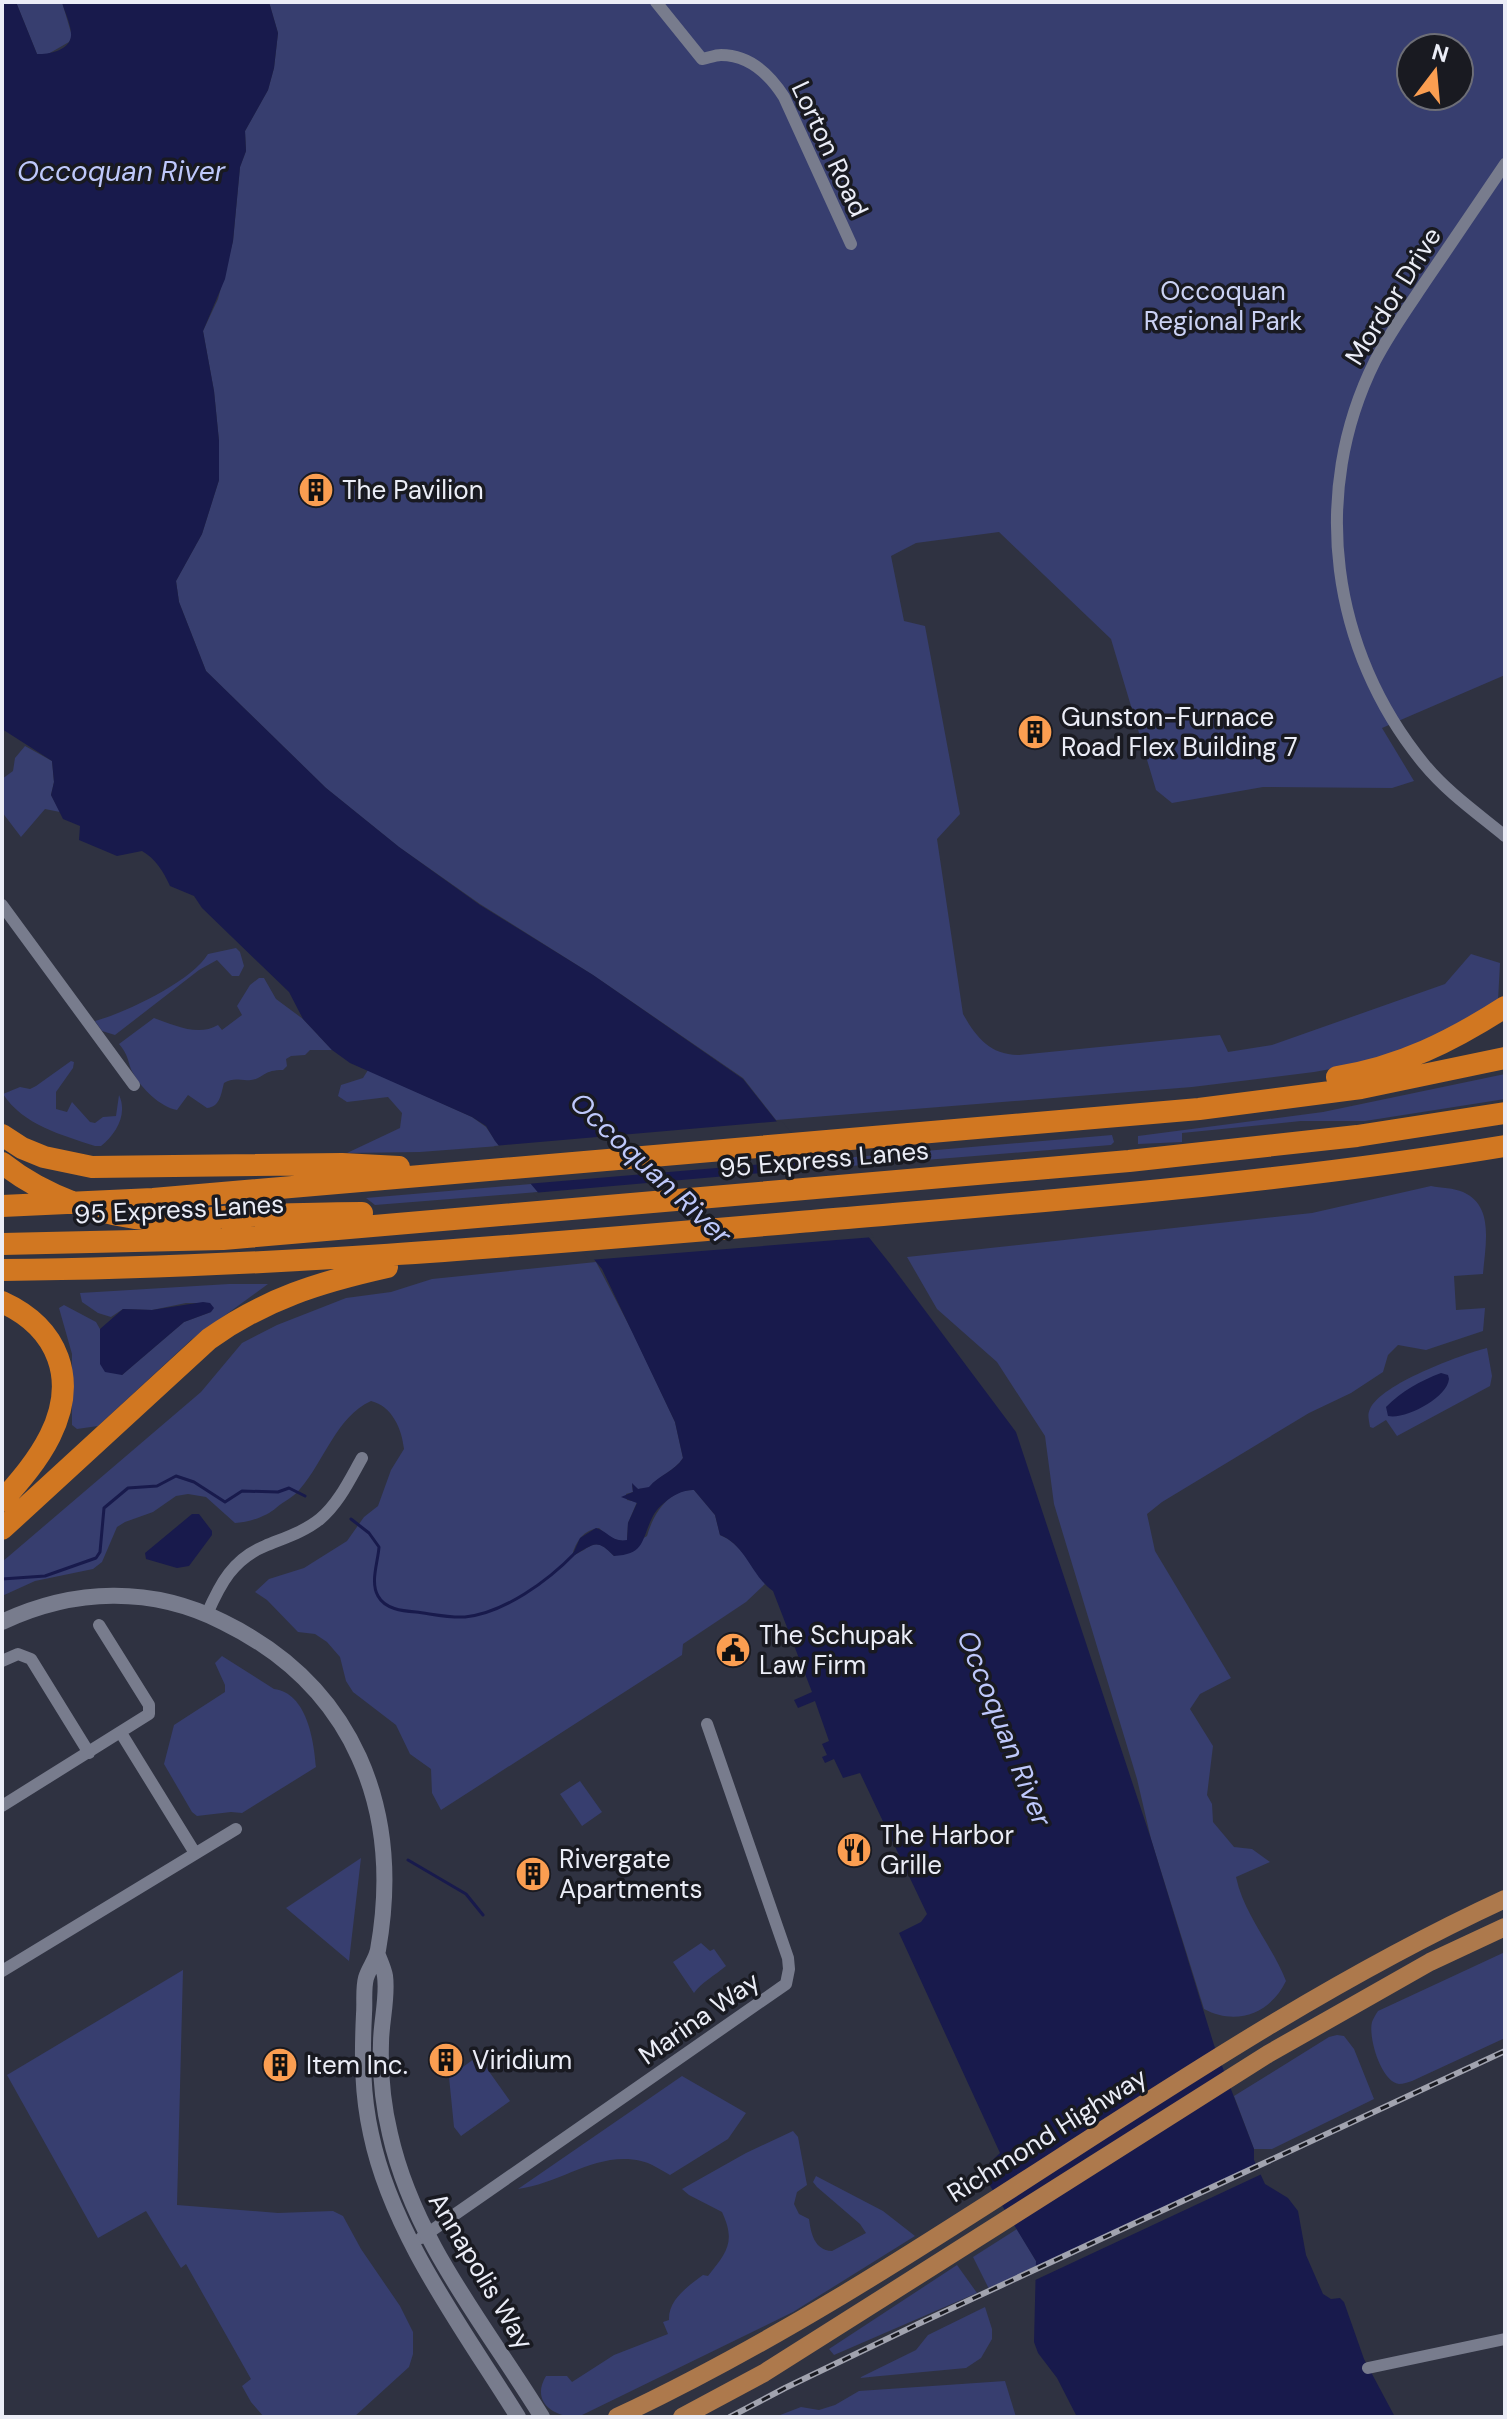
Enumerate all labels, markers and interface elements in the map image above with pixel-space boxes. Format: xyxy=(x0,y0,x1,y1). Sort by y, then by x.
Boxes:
north arrow xyxy=(1395,32,1475,112)
text: N xyxy=(1429,37,1452,69)
street label: Lorton Road xyxy=(784,76,876,222)
water label: Occoquan River xyxy=(17,153,226,190)
street label: Mordor Drive xyxy=(1337,221,1449,371)
park label: Occoquan Regional Park xyxy=(1144,274,1302,338)
building icon: The Pavilion xyxy=(297,471,335,509)
place label: The Pavilion xyxy=(342,473,484,507)
place label: Gunston-Furnace Road Flex Building 7 xyxy=(1061,700,1298,764)
building icon: Gunston-Furnace Road Flex Building 7 xyxy=(1016,713,1054,751)
water label: Occoquan River xyxy=(562,1084,740,1253)
street label: 95 Express Lanes xyxy=(718,1133,930,1185)
street label: 95 Express Lanes xyxy=(73,1187,285,1231)
place label: The Schupak Law Firm xyxy=(759,1618,914,1682)
water label: Occoquan River xyxy=(948,1625,1061,1832)
public building icon: The Schupak Law Firm xyxy=(714,1631,752,1669)
place label: The Harbor Grille xyxy=(880,1818,1014,1882)
restaurant icon: The Harbor Grille xyxy=(835,1831,873,1869)
place label: Rivergate Apartments xyxy=(559,1842,703,1906)
building icon: Rivergate Apartments xyxy=(514,1855,552,1893)
street label: Marina Way xyxy=(632,1964,766,2072)
building icon: Viridium xyxy=(427,2041,465,2079)
place label: Viridium xyxy=(472,2043,572,2077)
building icon: Item Inc. xyxy=(261,2046,299,2084)
place label: Item Inc. xyxy=(306,2048,408,2082)
street label: Richmond Highway xyxy=(941,2060,1153,2210)
street label: Annapolis Way xyxy=(421,2186,541,2356)

